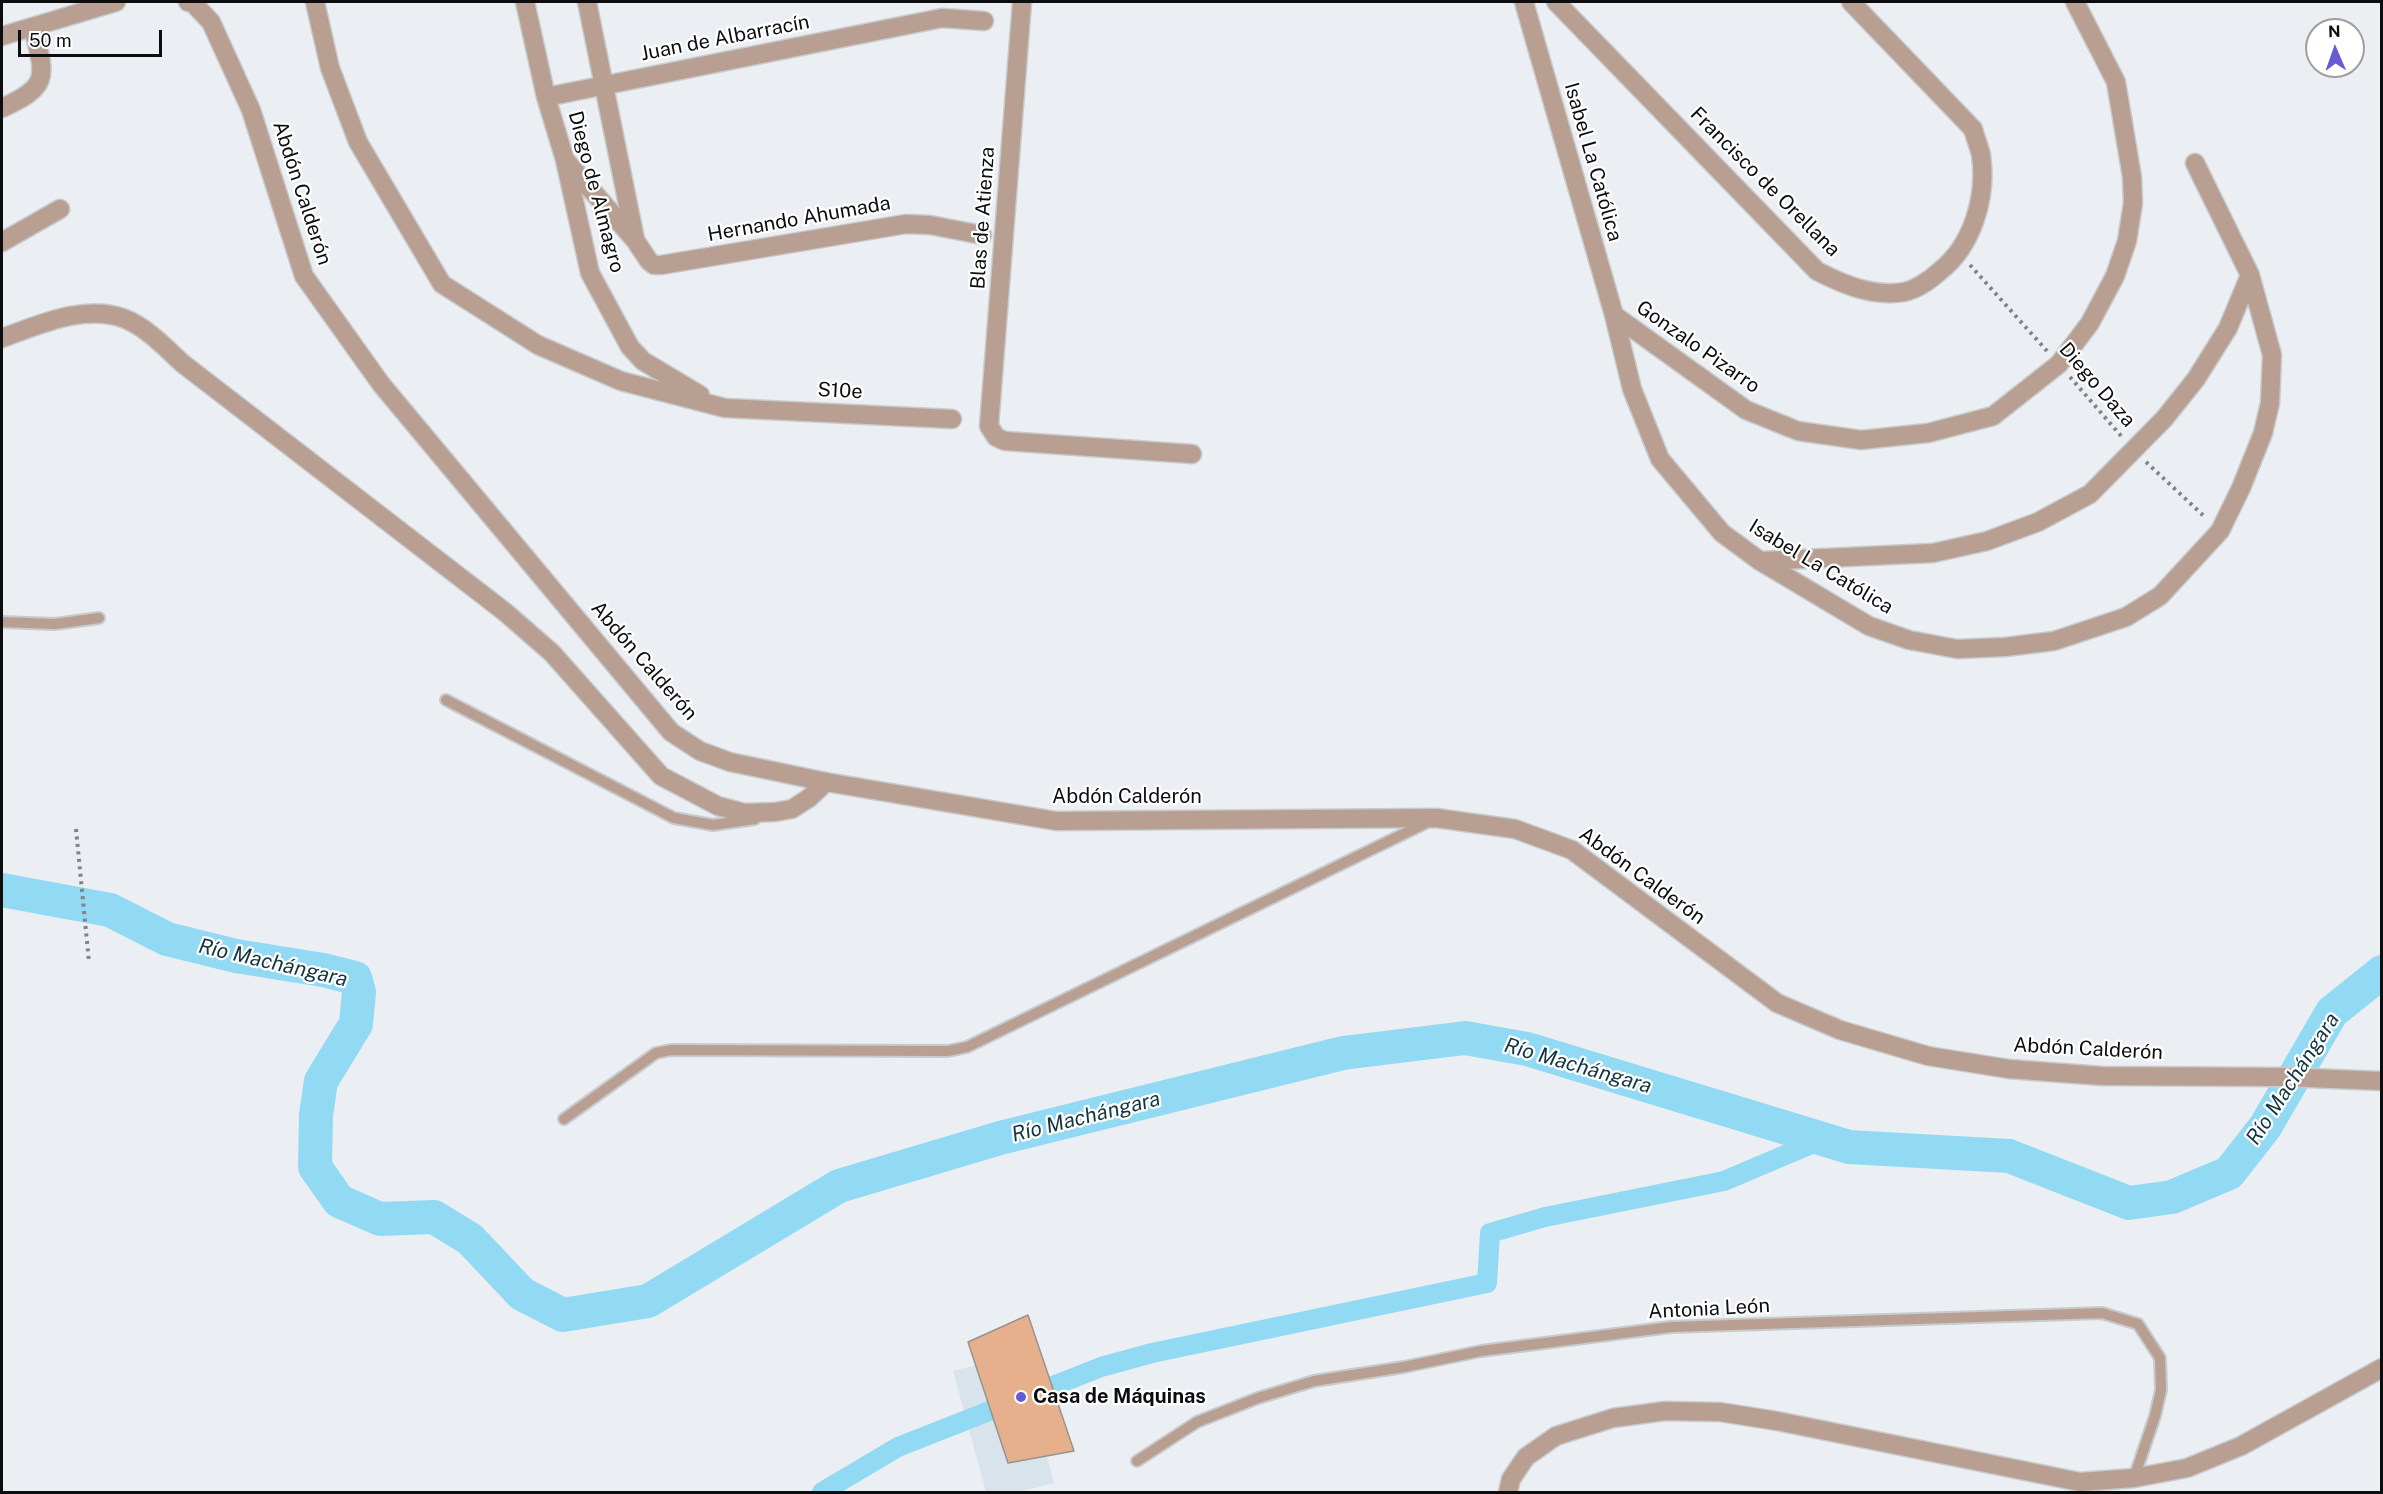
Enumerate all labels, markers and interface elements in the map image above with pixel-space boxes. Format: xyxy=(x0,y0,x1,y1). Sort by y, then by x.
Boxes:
street label: Juan de Albarracín xyxy=(639,10,811,66)
scale bar xyxy=(21,18,165,56)
north arrow xyxy=(2305,18,2365,78)
text: N xyxy=(2328,22,2341,41)
text: 50 m xyxy=(29,30,72,51)
street label: Isabel La Católica xyxy=(1559,80,1627,244)
street label: Francisco de Orellana xyxy=(1685,102,1845,262)
street label: Diego de Almagro xyxy=(563,109,629,275)
street label: Abdón Calderón xyxy=(267,118,337,268)
street label: Blas de Atienza xyxy=(966,146,1000,290)
street label: Hernando Ahumada xyxy=(706,191,892,247)
street label: Gonzalo Pizarro xyxy=(1632,296,1764,398)
street label: Diego Daza xyxy=(2054,338,2140,432)
street label: S10e xyxy=(817,378,863,404)
street label: Isabel La Católica xyxy=(1745,514,1897,620)
street label: Abdón Calderón xyxy=(586,597,702,725)
street label: Abdón Calderón xyxy=(1052,785,1202,809)
street label: Abdón Calderón xyxy=(1574,822,1710,930)
water label: Río Machángara xyxy=(196,934,350,992)
water label: Río Machángara xyxy=(2241,1008,2345,1150)
water label: Río Machángara xyxy=(1501,1033,1655,1099)
street label: Abdón Calderón xyxy=(2013,1033,2163,1065)
water label: Río Machángara xyxy=(1009,1086,1163,1148)
street label: Antonia León xyxy=(1648,1294,1770,1324)
place label: Casa de Máquinas xyxy=(1033,1385,1206,1409)
marker: Casa de Máquinas xyxy=(1014,1390,1028,1404)

